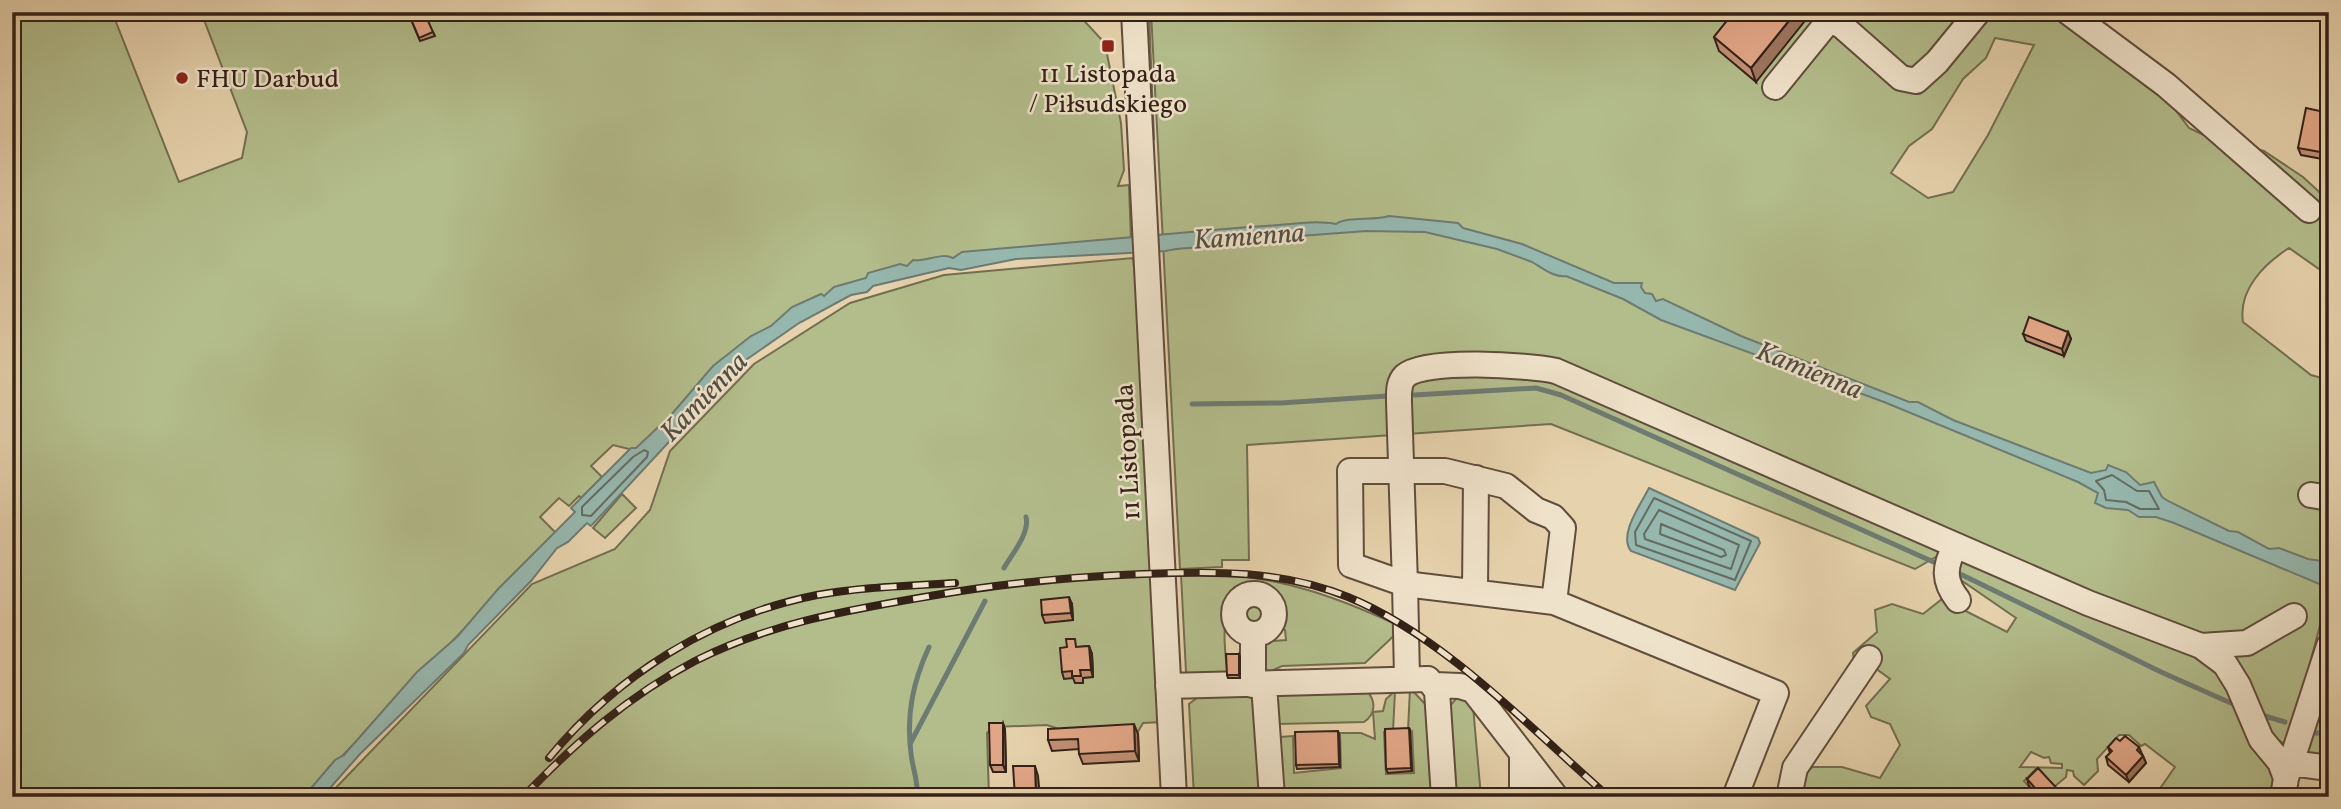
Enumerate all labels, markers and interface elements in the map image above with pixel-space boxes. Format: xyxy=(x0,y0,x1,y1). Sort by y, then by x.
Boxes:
marker: 11 Listopada / Piłsudskiego xyxy=(1100,38,1116,54)
place label: 11 Listopada / Piłsudskiego xyxy=(1029,57,1187,123)
place label: FHU Darbud xyxy=(196,62,339,98)
marker: FHU Darbud xyxy=(174,70,190,86)
water label: Kamienna xyxy=(1192,214,1306,261)
water label: Kamienna xyxy=(1750,332,1868,410)
water label: Kamienna xyxy=(652,344,758,451)
street label: 11 Listopada xyxy=(1107,383,1151,521)

